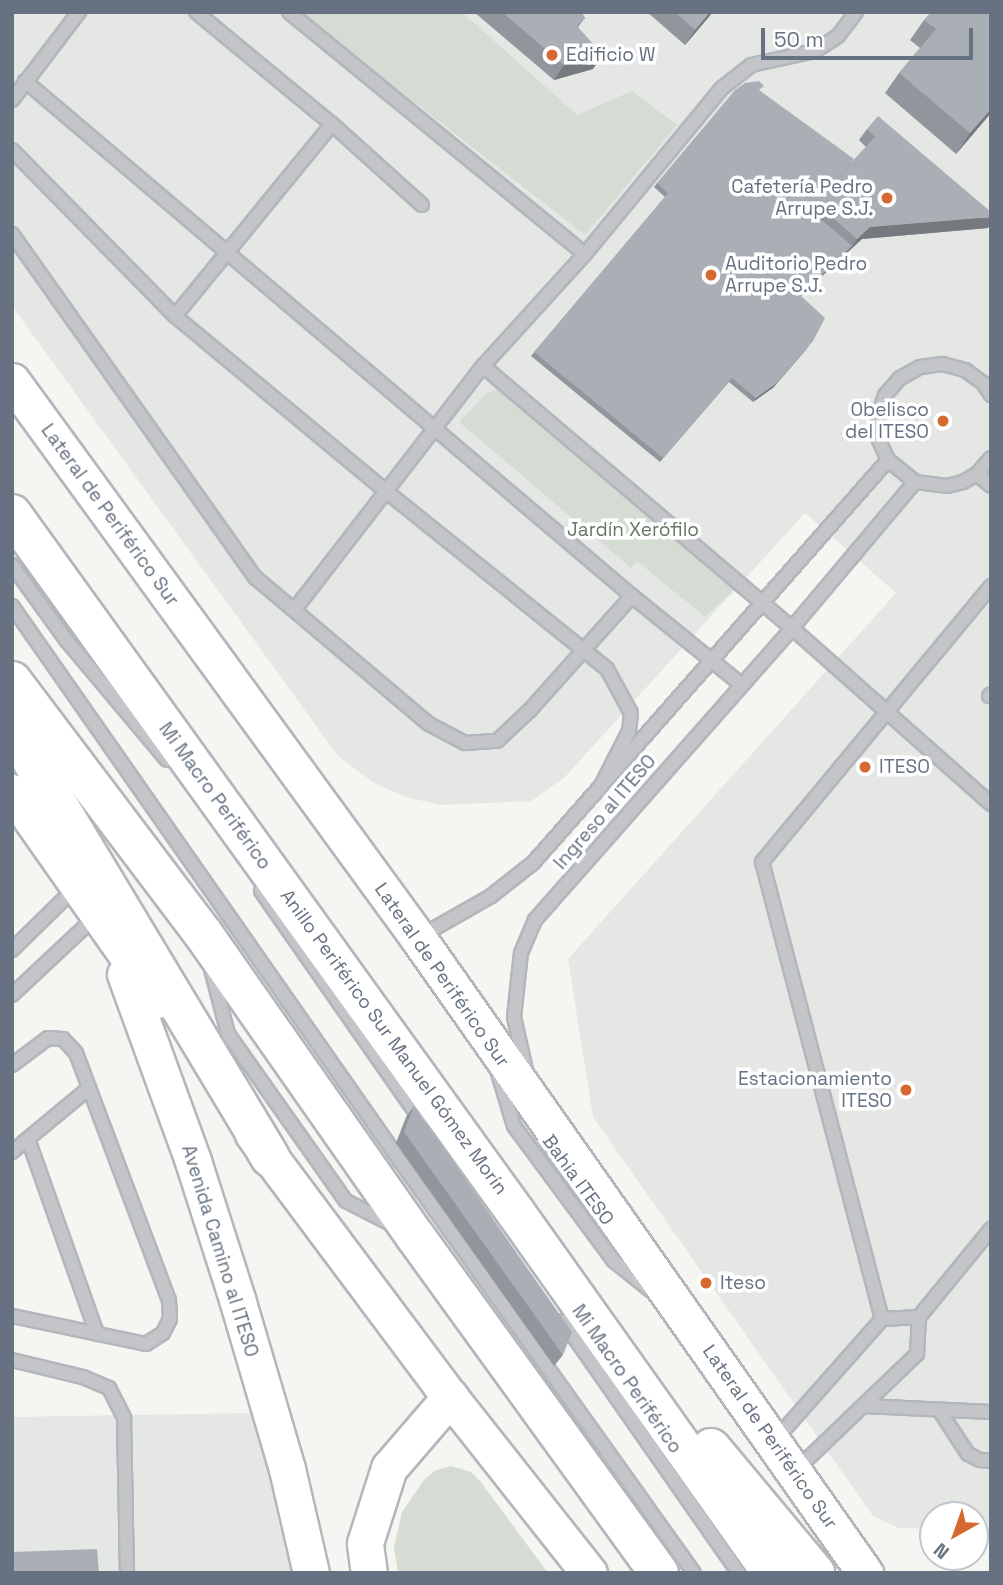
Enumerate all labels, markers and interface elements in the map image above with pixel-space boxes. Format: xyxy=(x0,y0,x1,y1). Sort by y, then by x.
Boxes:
scale bar xyxy=(765,14,977,58)
text: 50 m xyxy=(774,26,824,53)
place label: Edificio W xyxy=(566,44,655,66)
marker: Edificio W xyxy=(544,47,560,63)
place label: Cafetería Pedro Arrupe S.J. xyxy=(731,176,873,220)
marker: Cafetería Pedro Arrupe S.J. xyxy=(879,190,895,206)
place label: Auditorio Pedro Arrupe S.J. xyxy=(725,253,867,297)
marker: Auditorio Pedro Arrupe S.J. xyxy=(703,267,719,283)
place label: Obelisco del ITESO xyxy=(845,399,929,443)
marker: Obelisco del ITESO xyxy=(935,413,951,429)
street label: Lateral de Periférico Sur xyxy=(36,419,184,611)
park label: Jardín Xerófilo xyxy=(567,519,699,541)
street label: Mi Macro Periférico xyxy=(154,718,276,874)
street label: Ingreso al ITESO xyxy=(549,750,661,874)
place label: ITESO xyxy=(879,756,930,778)
marker: ITESO xyxy=(857,759,873,775)
street label: Lateral de Periférico Sur xyxy=(370,879,514,1071)
street label: Anillo Periférico Sur Manuel Gómez Morín xyxy=(275,885,513,1199)
place label: Estacionamiento ITESO xyxy=(738,1068,892,1112)
marker: Estacionamiento ITESO xyxy=(898,1082,914,1098)
street label: Bahia ITESO xyxy=(537,1130,619,1230)
street label: Avenida Camino al ITESO xyxy=(177,1142,263,1360)
place label: Iteso xyxy=(720,1272,766,1294)
marker: Iteso xyxy=(698,1275,714,1291)
street label: Mi Macro Periférico xyxy=(567,1300,687,1458)
street label: Lateral de Periférico Sur xyxy=(698,1341,842,1533)
north arrow xyxy=(919,1501,989,1571)
text: N xyxy=(929,1537,954,1565)

